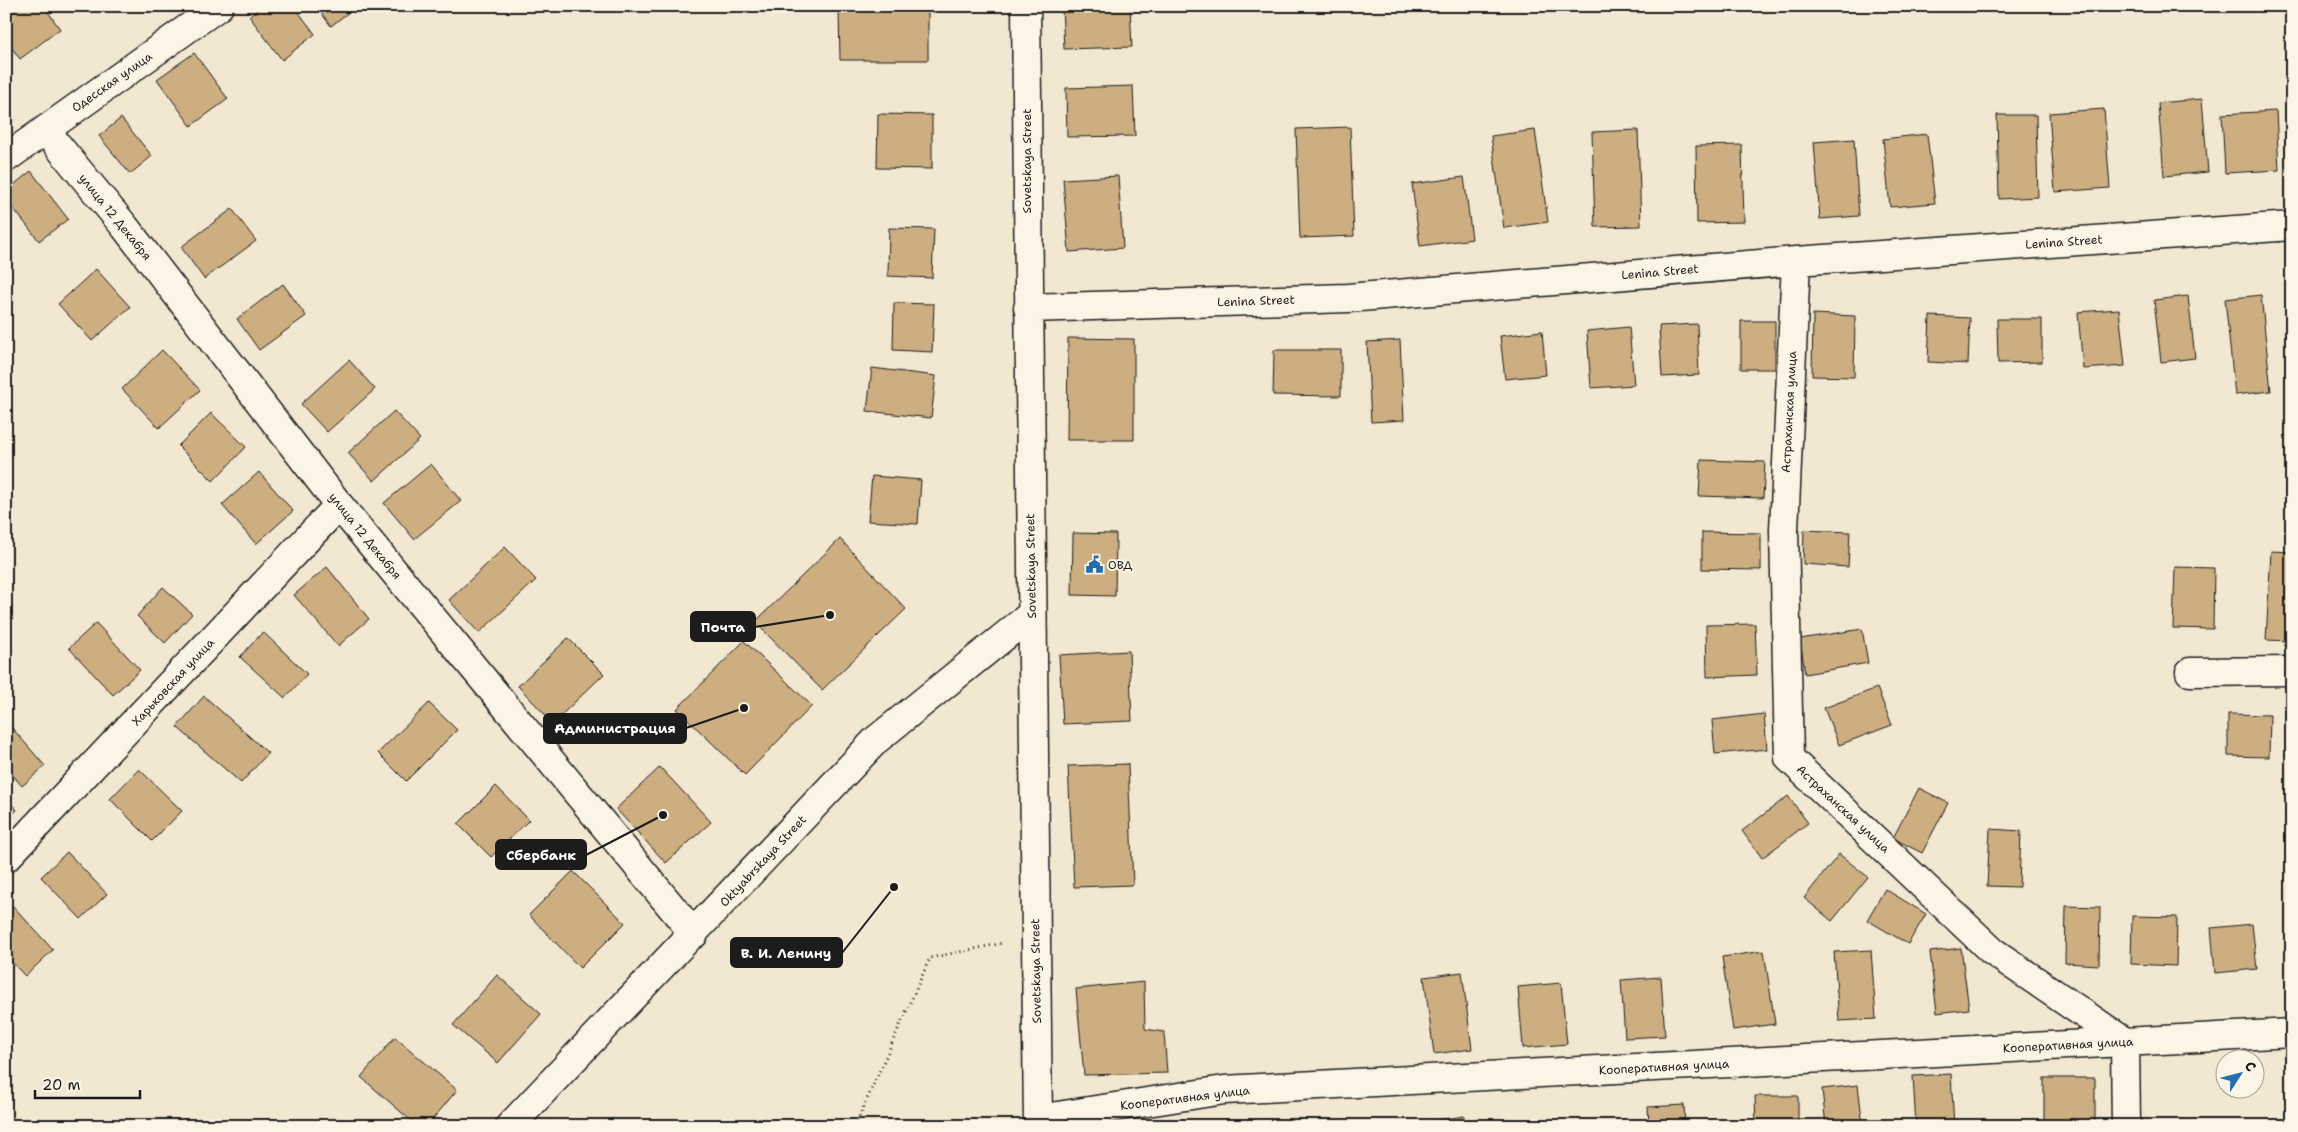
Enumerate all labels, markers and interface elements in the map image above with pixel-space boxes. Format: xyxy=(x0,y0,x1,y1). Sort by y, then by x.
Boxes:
street label: Одесская улица xyxy=(69,48,156,116)
street label: Sovetskaya Street xyxy=(1019,109,1035,213)
street label: улица 12 Декабря xyxy=(75,170,155,264)
street label: Lenina Street xyxy=(2025,231,2103,253)
street label: Lenina Street xyxy=(1621,261,1699,283)
street label: Lenina Street xyxy=(1217,292,1295,310)
street label: Астраханская улица xyxy=(1778,350,1800,473)
street label: улица 12 Декабря xyxy=(325,489,405,583)
street label: Sovetskaya Street xyxy=(1022,513,1040,619)
public building icon: ОВД xyxy=(1084,555,1104,575)
place label: ОВД xyxy=(1108,557,1132,573)
callout: Почта xyxy=(691,612,755,641)
text: Почта xyxy=(701,618,746,636)
street label: Харьковская улица xyxy=(128,635,218,729)
callout: Администрация xyxy=(544,714,686,743)
text: Администрация xyxy=(554,719,676,737)
street label: Астраханская улица xyxy=(1793,762,1893,857)
street label: Oktyabrskaya Street xyxy=(716,812,810,910)
callout: Сбербанк xyxy=(496,840,586,869)
text: Сбербанк xyxy=(506,846,576,864)
street label: Sovetskaya Street xyxy=(1027,918,1045,1024)
callout: В. И. Ленину xyxy=(731,938,842,967)
text: В. И. Ленину xyxy=(741,944,831,962)
street label: Кооперативная улица xyxy=(2002,1034,2134,1056)
north arrow xyxy=(2216,1050,2266,1100)
street label: Кооперативная улица xyxy=(1598,1056,1730,1078)
text: С xyxy=(2241,1058,2260,1075)
scale bar xyxy=(35,1067,140,1099)
text: 20 m xyxy=(42,1075,81,1095)
street label: Кооперативная улица xyxy=(1119,1082,1251,1114)

